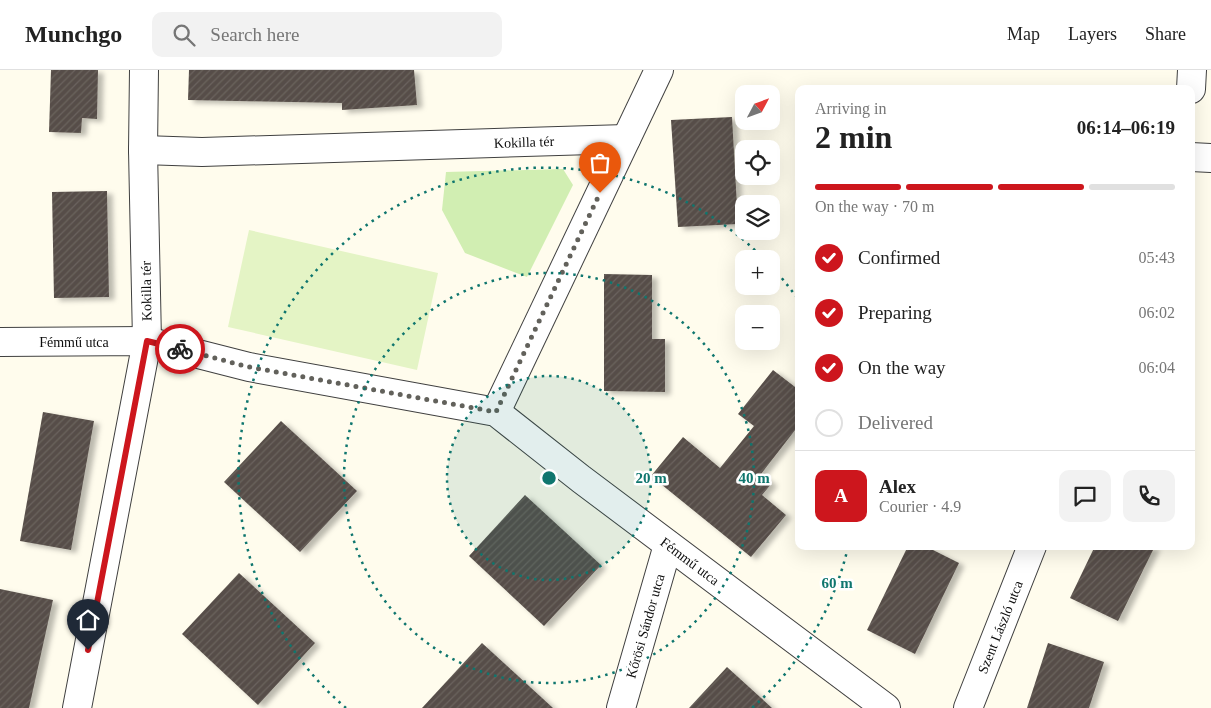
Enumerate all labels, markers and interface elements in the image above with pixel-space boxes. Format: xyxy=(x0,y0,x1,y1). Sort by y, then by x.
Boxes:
search box xyxy=(152,12,502,57)
text: Munchgo xyxy=(25,21,122,47)
icon: search xyxy=(170,21,198,49)
text: Search here xyxy=(210,24,300,45)
text: Map xyxy=(1007,24,1040,44)
text: Layers xyxy=(1068,24,1117,44)
text: Share xyxy=(1145,24,1186,44)
north arrow xyxy=(735,85,780,130)
map controls xyxy=(735,85,780,350)
text: Arriving in xyxy=(815,100,887,117)
text: 06:14–06:19 xyxy=(1077,117,1175,138)
text: 2 min xyxy=(815,119,892,155)
street label: Kokilla tér xyxy=(494,134,555,151)
button: locate xyxy=(735,140,780,185)
pin xyxy=(579,142,621,193)
icon: bag xyxy=(586,149,614,177)
button: layers xyxy=(735,195,780,240)
text: On the way · 70 m xyxy=(815,198,935,215)
icon: check xyxy=(815,244,843,272)
text: Confirmed xyxy=(858,247,940,268)
text: 05:43 xyxy=(1139,249,1175,266)
button: + xyxy=(735,250,780,295)
street label: Kokilla tér xyxy=(138,260,155,321)
icon: check xyxy=(815,299,843,327)
text: Preparing xyxy=(858,302,932,323)
text: 06:02 xyxy=(1139,304,1175,321)
button: − xyxy=(735,305,780,350)
courier xyxy=(155,324,205,374)
street label: Fémmű utca xyxy=(39,335,110,350)
icon: bike xyxy=(166,335,194,363)
icon: check xyxy=(815,354,843,382)
text: On the way xyxy=(858,357,946,378)
text: 06:04 xyxy=(1139,359,1175,376)
text: Delivered xyxy=(858,412,933,433)
centre of rings xyxy=(540,469,558,487)
text: 20 m xyxy=(635,470,667,486)
text: 40 m xyxy=(738,470,770,486)
button: chat xyxy=(1059,470,1111,522)
button: phone xyxy=(1123,470,1175,522)
text: Alex xyxy=(879,476,916,497)
text: A xyxy=(834,485,848,506)
text: Courier · 4.9 xyxy=(879,498,961,515)
street label: Fémmű utca xyxy=(657,534,723,589)
street label: Kőrösi Sándor utca xyxy=(623,571,668,680)
text: 60 m xyxy=(821,575,853,591)
street label: Szent László utca xyxy=(975,578,1026,676)
pin xyxy=(67,599,109,650)
icon: home xyxy=(74,606,102,634)

